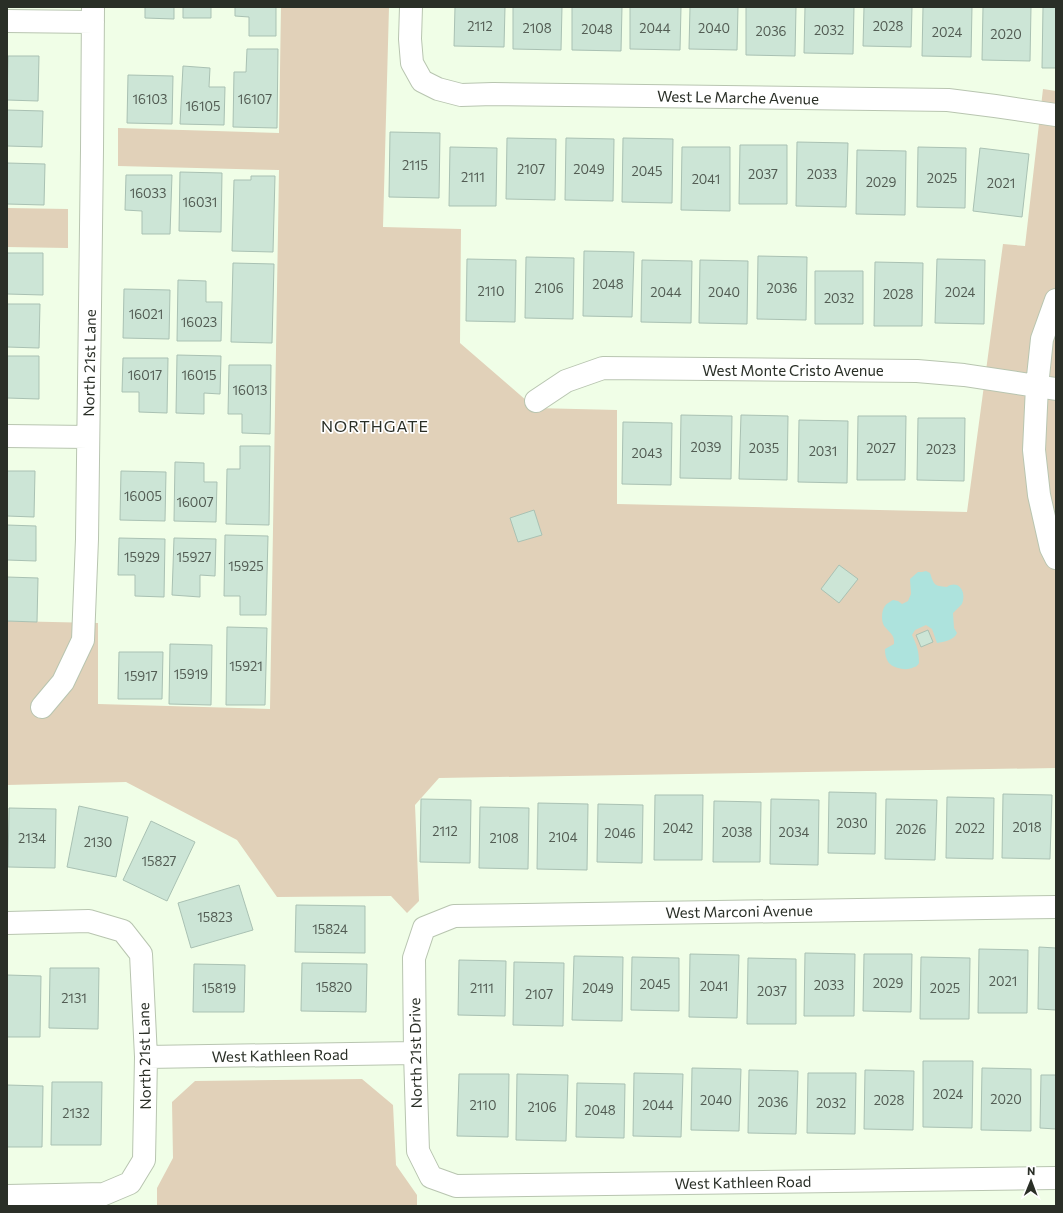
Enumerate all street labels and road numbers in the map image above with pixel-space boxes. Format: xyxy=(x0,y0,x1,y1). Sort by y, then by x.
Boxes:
street label: West Le Marche Avenue xyxy=(657,87,819,107)
street label: North 21st Lane xyxy=(79,309,99,417)
street label: West Monte Cristo Avenue xyxy=(702,361,884,379)
street label: West Marconi Avenue xyxy=(665,901,813,921)
street label: North 21st Drive xyxy=(405,997,425,1108)
street label: North 21st Lane xyxy=(134,1002,154,1110)
street label: West Kathleen Road xyxy=(211,1045,349,1065)
street label: West Kathleen Road xyxy=(674,1172,812,1192)

